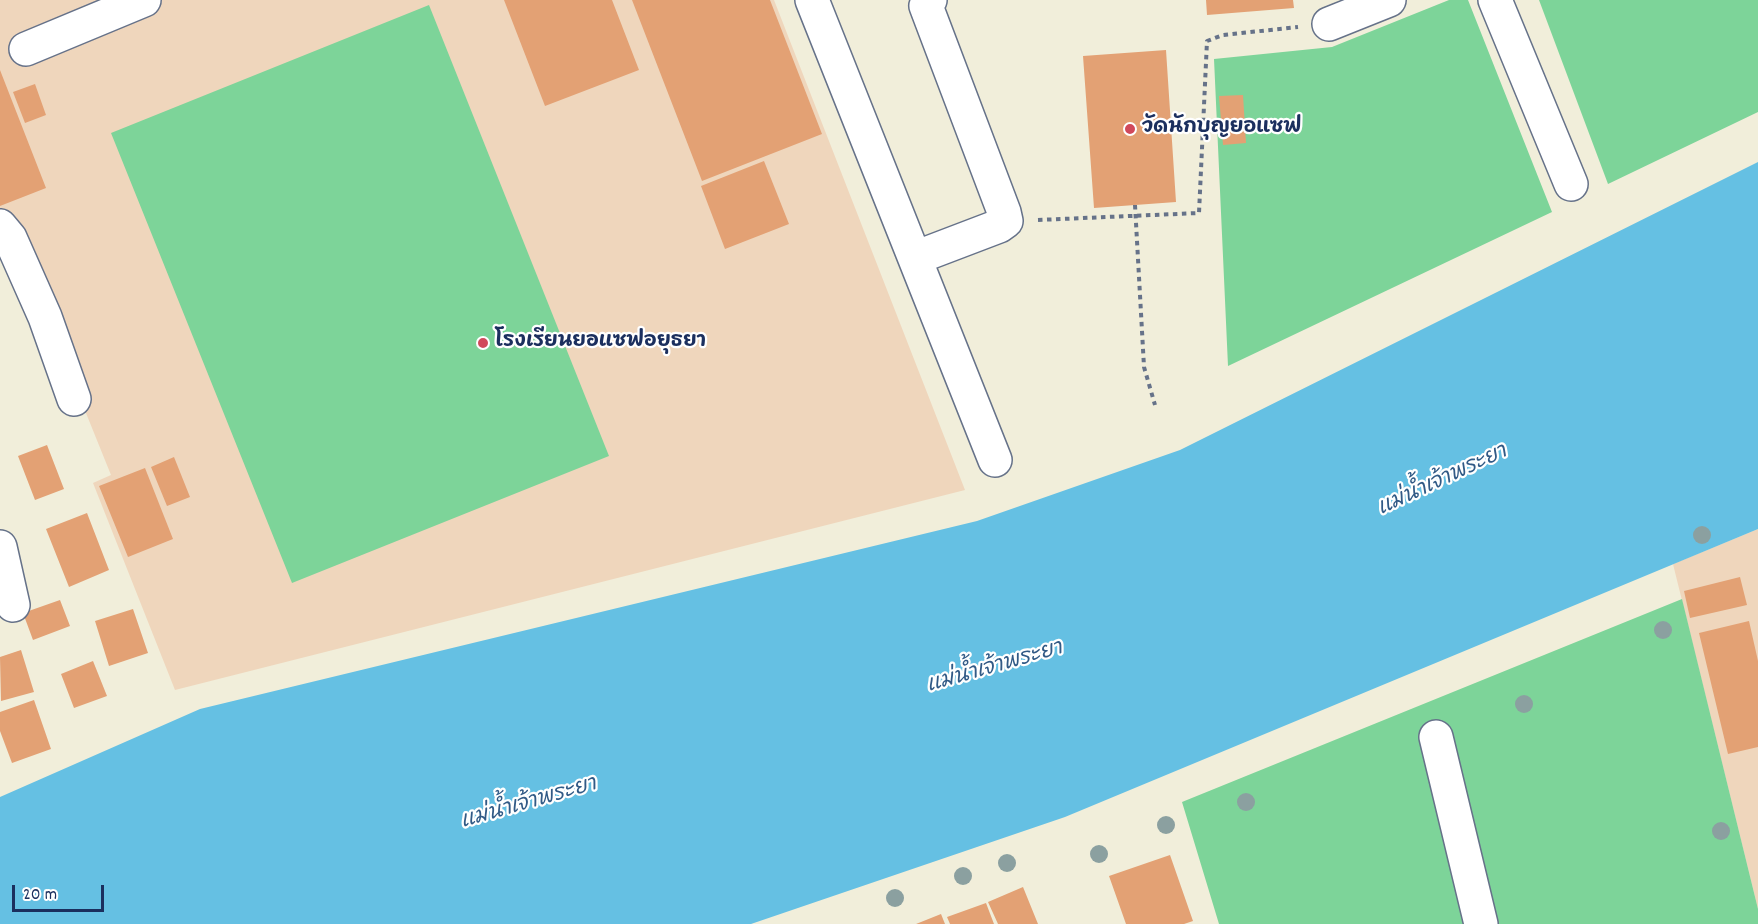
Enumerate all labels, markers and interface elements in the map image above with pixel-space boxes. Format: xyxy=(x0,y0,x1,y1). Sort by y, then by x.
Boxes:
place label: วัดนักบุญยอแซฟ xyxy=(1142,117,1301,141)
marker: วัดนักบุญยอแซฟ xyxy=(1123,122,1137,136)
place label: โรงเรียนยอแซฟอยุธยา xyxy=(495,331,706,355)
marker: โรงเรียนยอแซฟอยุธยา xyxy=(476,336,490,350)
water label: แม่น้ำเจ้าพระยา xyxy=(1374,441,1512,523)
water label: แม่น้ำเจ้าพระยา xyxy=(924,638,1066,700)
water label: แม่น้ำเจ้าพระยา xyxy=(458,774,600,836)
scale bar xyxy=(15,873,106,911)
text: 20 m xyxy=(23,883,57,908)

